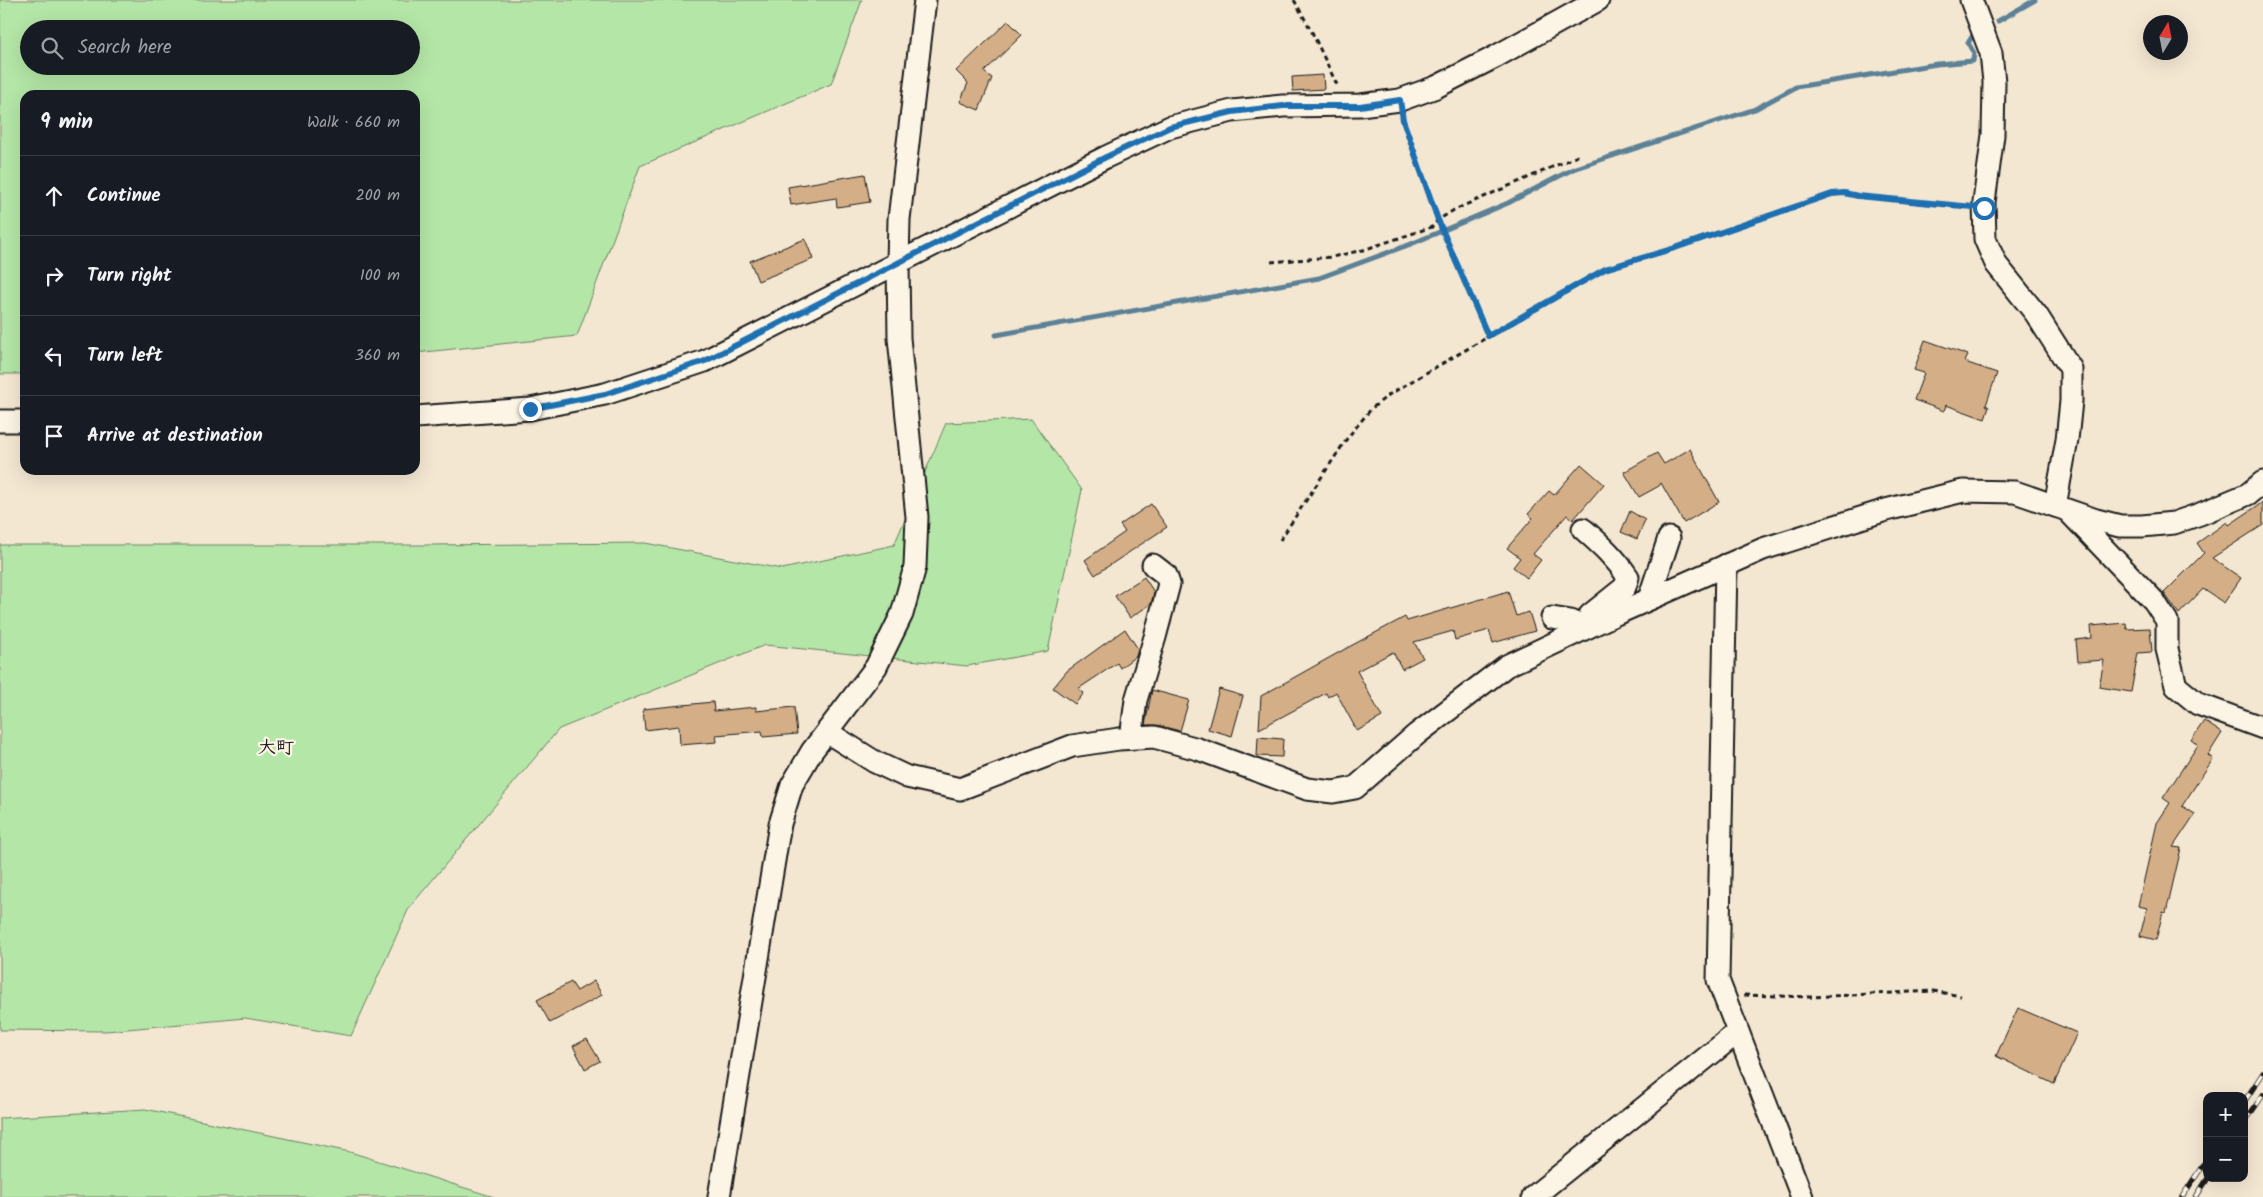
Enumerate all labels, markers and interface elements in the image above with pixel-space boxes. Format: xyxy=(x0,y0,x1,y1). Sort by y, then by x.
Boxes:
north arrow xyxy=(2143,15,2188,60)
search box xyxy=(20,20,420,75)
text: Search here xyxy=(78,33,172,63)
icon: search xyxy=(38,34,66,62)
text: 9 min xyxy=(40,106,93,139)
text: Walk · 660 m xyxy=(307,110,400,135)
text: Continue xyxy=(87,181,160,211)
icon: ahead xyxy=(40,182,68,210)
text: 200 m xyxy=(356,183,400,208)
route start xyxy=(1973,197,1996,220)
text: Turn right xyxy=(87,261,172,291)
icon: right xyxy=(40,262,68,290)
text: 100 m xyxy=(360,263,400,288)
text: Turn left xyxy=(87,341,162,371)
icon: left xyxy=(40,342,68,370)
text: 360 m xyxy=(355,343,400,368)
route end xyxy=(519,398,542,421)
text: Arrive at destination xyxy=(87,421,263,451)
icon: arrive xyxy=(40,422,68,450)
district label: 大町 xyxy=(258,734,294,763)
map controls xyxy=(2203,1092,2248,1182)
button: + xyxy=(2203,1092,2248,1137)
button: − xyxy=(2203,1137,2248,1182)

